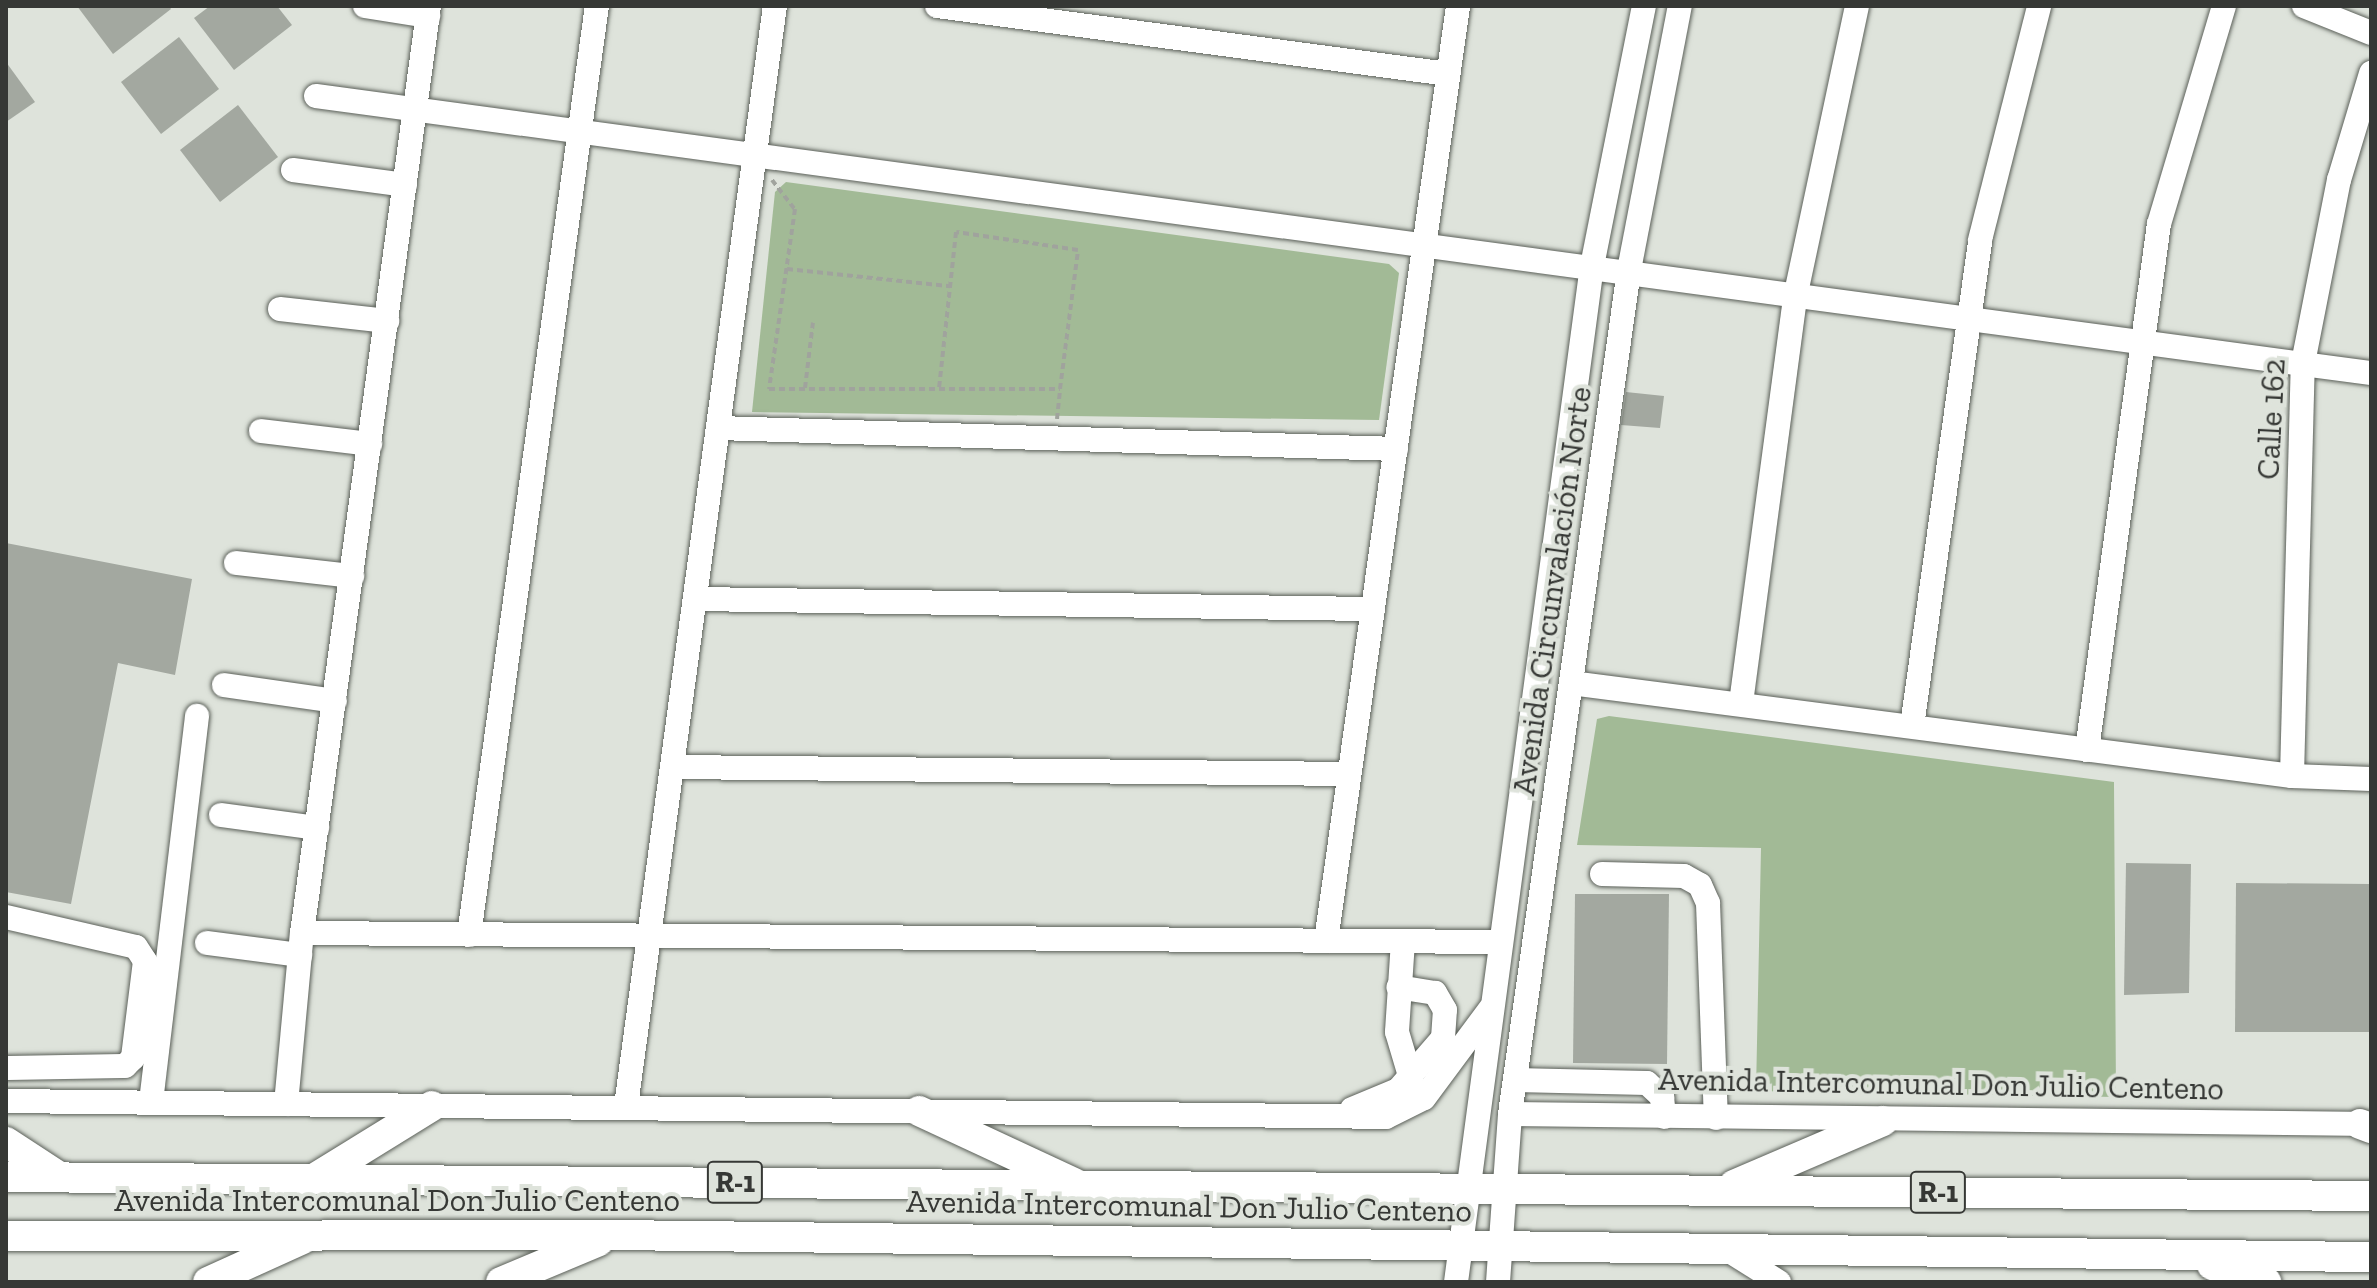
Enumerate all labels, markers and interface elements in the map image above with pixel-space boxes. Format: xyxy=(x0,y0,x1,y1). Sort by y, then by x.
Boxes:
street label: Calle 162 xyxy=(2249,357,2293,481)
street label: Avenida Circunvalación Norte xyxy=(1504,384,1600,798)
street label: Avenida Intercomunal Don Julio Centeno xyxy=(1658,1060,2224,1108)
road number: R-1 xyxy=(705,1156,765,1208)
road number: R-1 xyxy=(1908,1166,1968,1218)
street label: Avenida Intercomunal Don Julio Centeno xyxy=(114,1181,680,1219)
street label: Avenida Intercomunal Don Julio Centeno xyxy=(906,1182,1472,1230)

